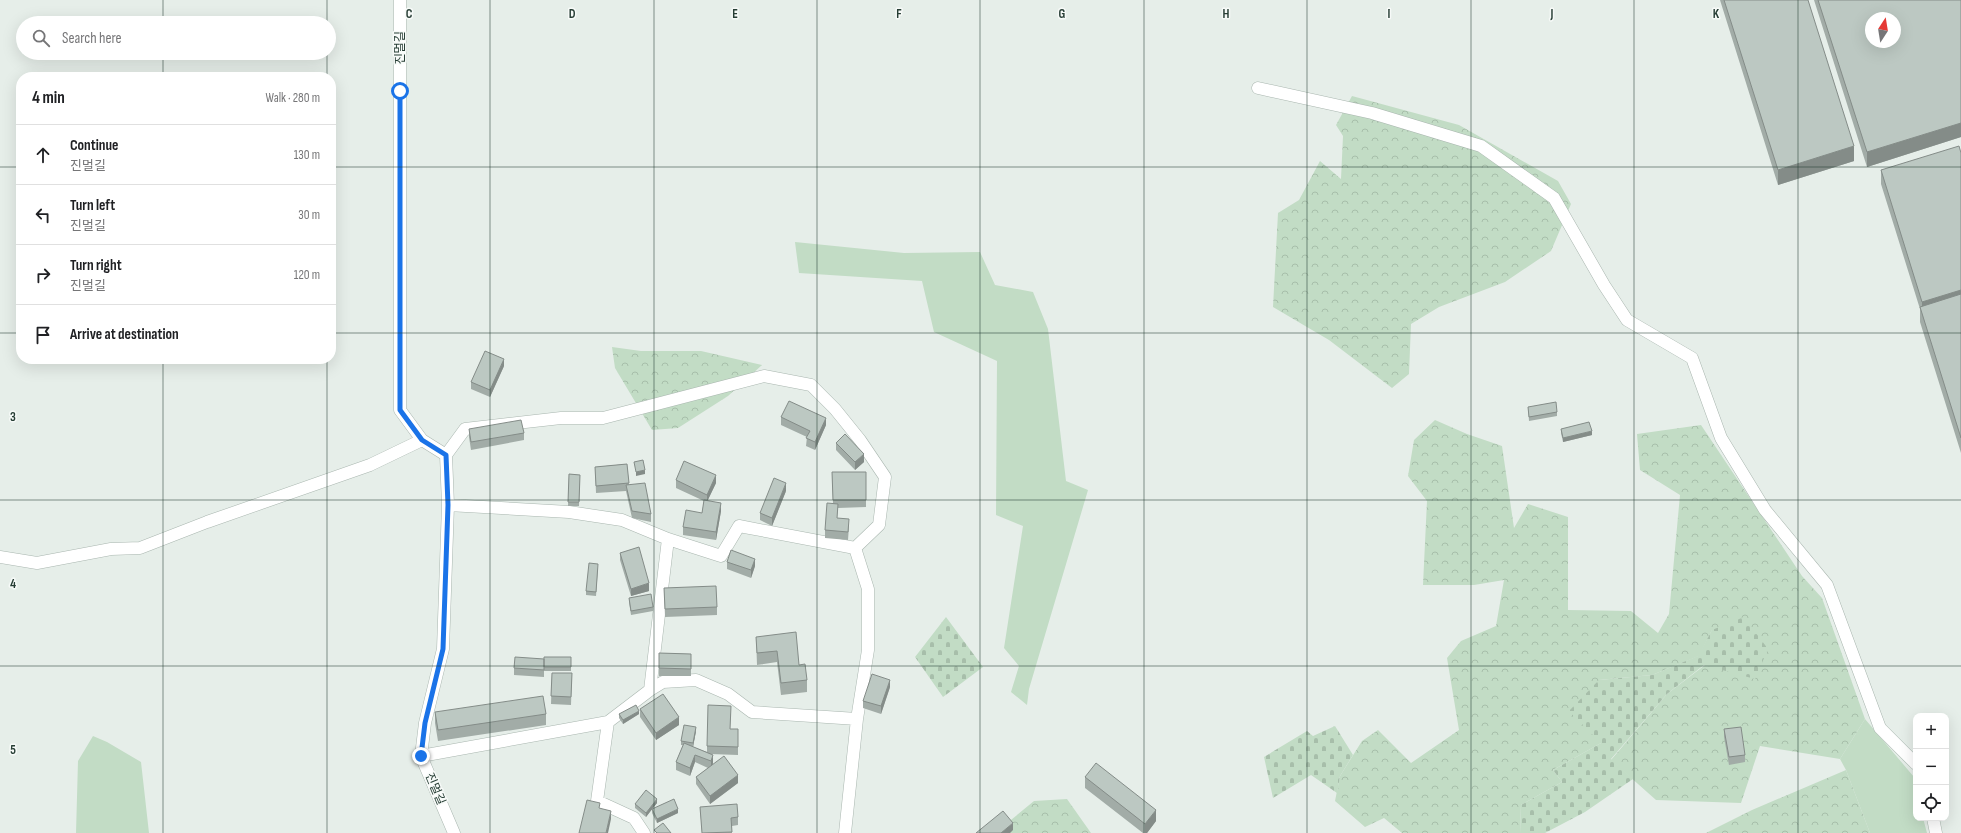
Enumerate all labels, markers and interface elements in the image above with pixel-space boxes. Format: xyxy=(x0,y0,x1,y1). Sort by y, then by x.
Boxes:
text: C xyxy=(406,6,413,22)
text: D xyxy=(569,6,576,22)
text: E xyxy=(732,6,738,22)
text: F xyxy=(896,6,902,22)
text: G xyxy=(1059,6,1066,22)
text: H xyxy=(1223,6,1230,22)
text: I xyxy=(1388,6,1391,22)
text: J xyxy=(1550,6,1554,22)
text: K xyxy=(1713,6,1720,22)
north arrow xyxy=(1865,12,1901,48)
search box xyxy=(16,16,336,60)
icon: search xyxy=(30,27,52,49)
text: Search here xyxy=(62,29,122,48)
street label: 진멀길 xyxy=(393,31,408,65)
route start xyxy=(391,82,409,100)
text: 4 min xyxy=(32,88,65,108)
text: Walk · 280 m xyxy=(266,90,320,106)
text: Continue xyxy=(70,136,119,155)
icon: ahead xyxy=(32,144,54,166)
text: 130 m xyxy=(294,147,320,163)
text: 진멀길 xyxy=(70,158,106,174)
text: Turn left xyxy=(70,196,115,215)
icon: left xyxy=(32,204,54,226)
text: 30 m xyxy=(298,207,320,223)
text: 진멀길 xyxy=(70,218,106,234)
text: Turn right xyxy=(70,256,122,275)
icon: right xyxy=(32,264,54,286)
text: 120 m xyxy=(294,267,320,283)
text: 진멀길 xyxy=(70,278,106,294)
icon: arrive xyxy=(32,324,54,346)
text: Arrive at destination xyxy=(70,325,179,344)
text: 3 xyxy=(10,409,16,425)
text: 4 xyxy=(10,576,16,592)
map controls xyxy=(1913,713,1949,821)
button: + xyxy=(1913,713,1949,749)
text: 5 xyxy=(10,742,16,758)
route end xyxy=(412,747,430,765)
button: − xyxy=(1913,749,1949,785)
street label: 진멀길 xyxy=(422,771,448,807)
button: locate xyxy=(1913,785,1949,821)

